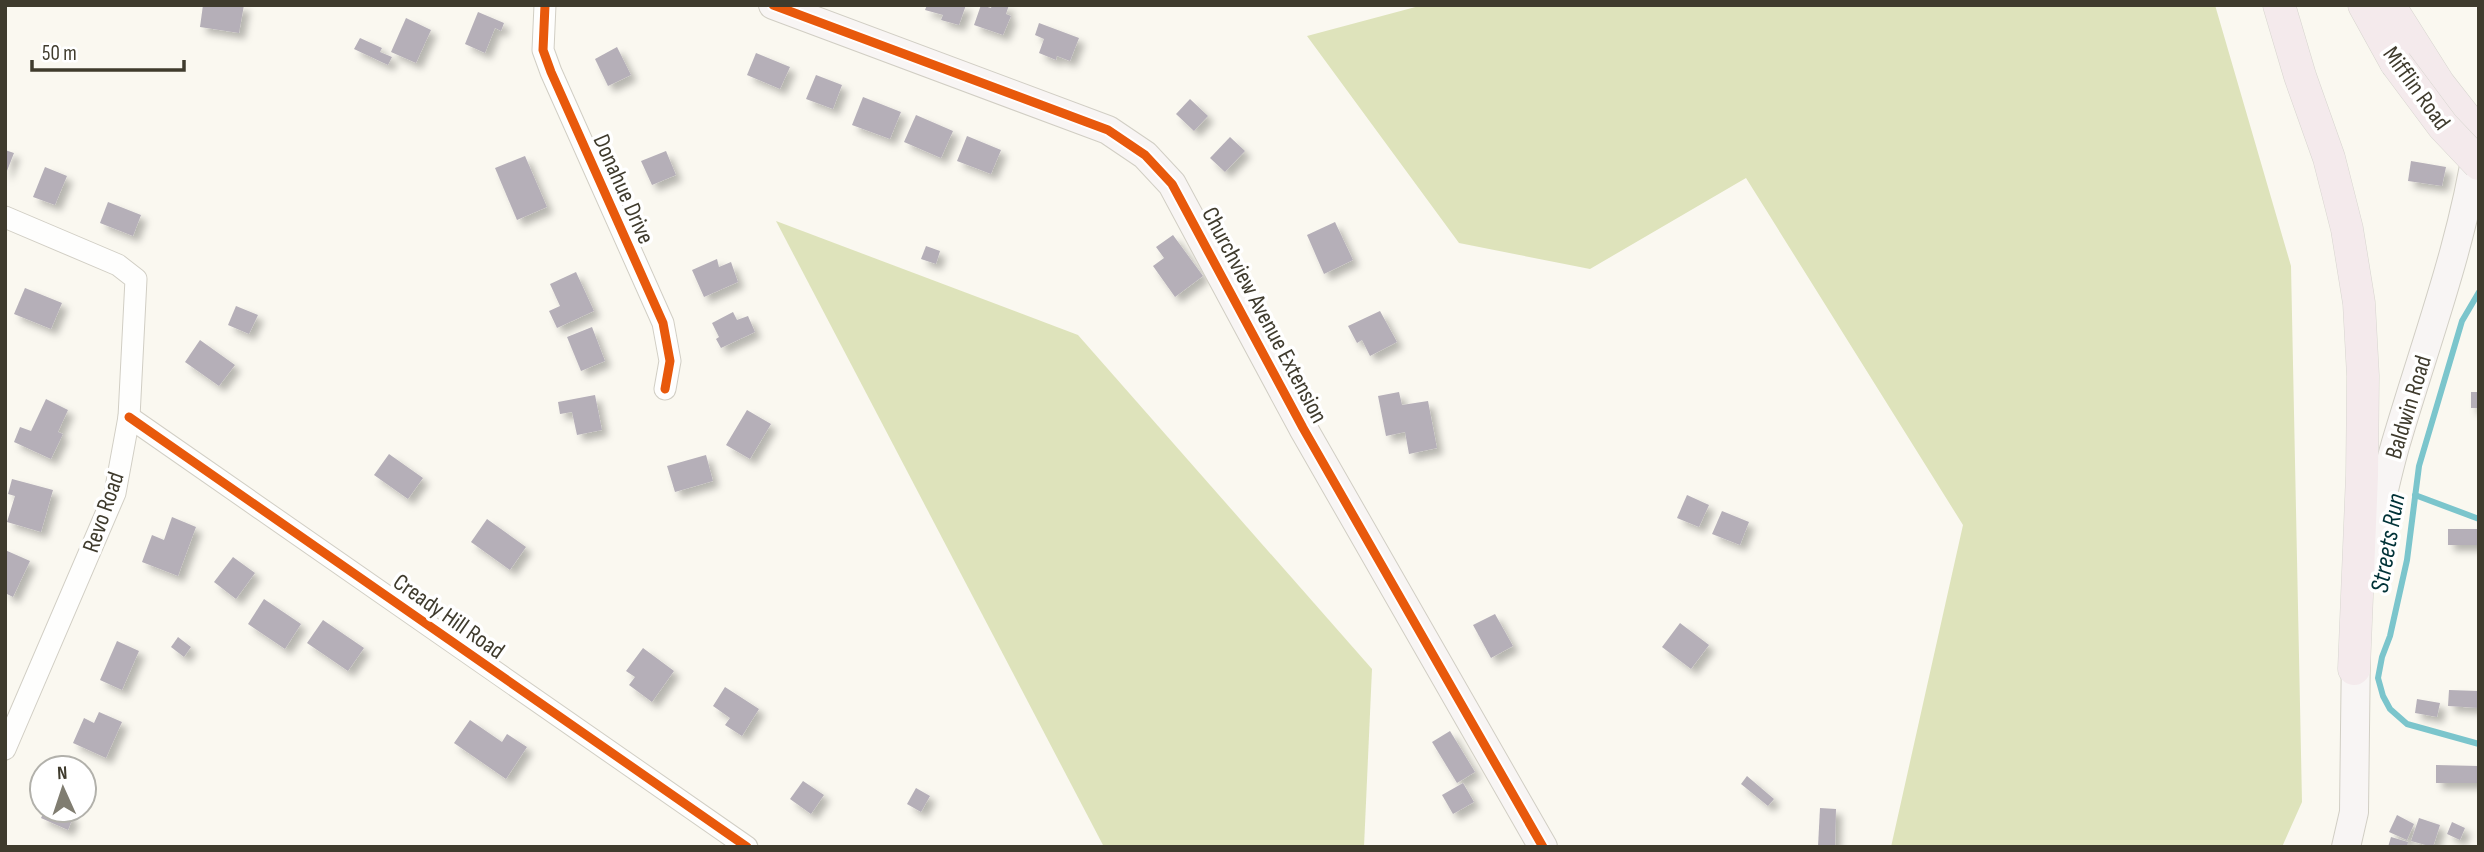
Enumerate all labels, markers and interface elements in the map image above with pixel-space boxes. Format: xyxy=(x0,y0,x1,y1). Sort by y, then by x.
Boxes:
scale bar xyxy=(32,28,184,72)
text: 50 m xyxy=(42,41,77,66)
street label: Mifflin Road xyxy=(2377,41,2457,136)
street label: Donahue Drive xyxy=(587,130,661,249)
street label: Churchview Avenue Extension xyxy=(1195,202,1334,428)
street label: Baldwin Road xyxy=(2379,352,2438,462)
street label: Revo Road xyxy=(76,468,131,556)
water label: Streets Run xyxy=(2365,491,2412,595)
street label: Cready Hill Road xyxy=(387,567,510,665)
north arrow xyxy=(28,754,98,824)
text: N xyxy=(57,762,68,785)

